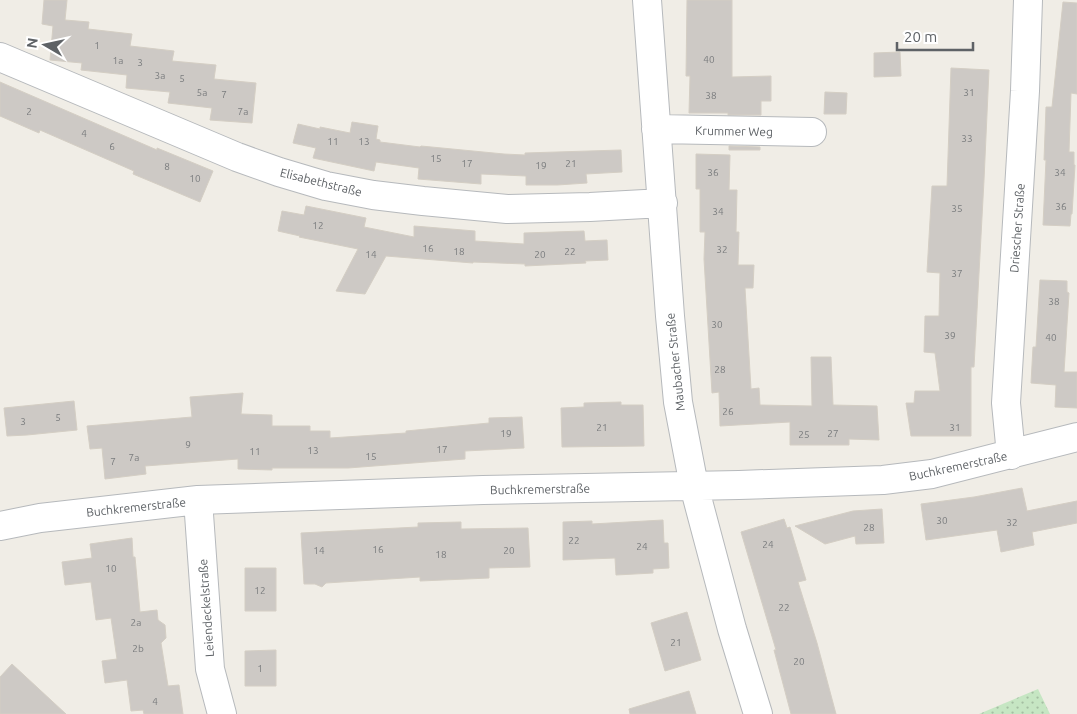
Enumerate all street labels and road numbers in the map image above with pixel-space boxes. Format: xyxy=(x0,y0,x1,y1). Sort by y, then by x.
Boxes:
street label: Krummer Weg xyxy=(695,124,773,138)
street label: Elisabethstraße xyxy=(279,166,363,198)
street label: Driescher Straße xyxy=(1007,183,1027,273)
street label: Maubacher Straße xyxy=(663,312,687,412)
street label: Buchkremerstraße xyxy=(908,449,1008,483)
street label: Buchkremerstraße xyxy=(490,482,590,496)
street label: Buchkremerstraße xyxy=(86,495,186,519)
street label: Leiendeckelstraße xyxy=(196,558,216,658)

